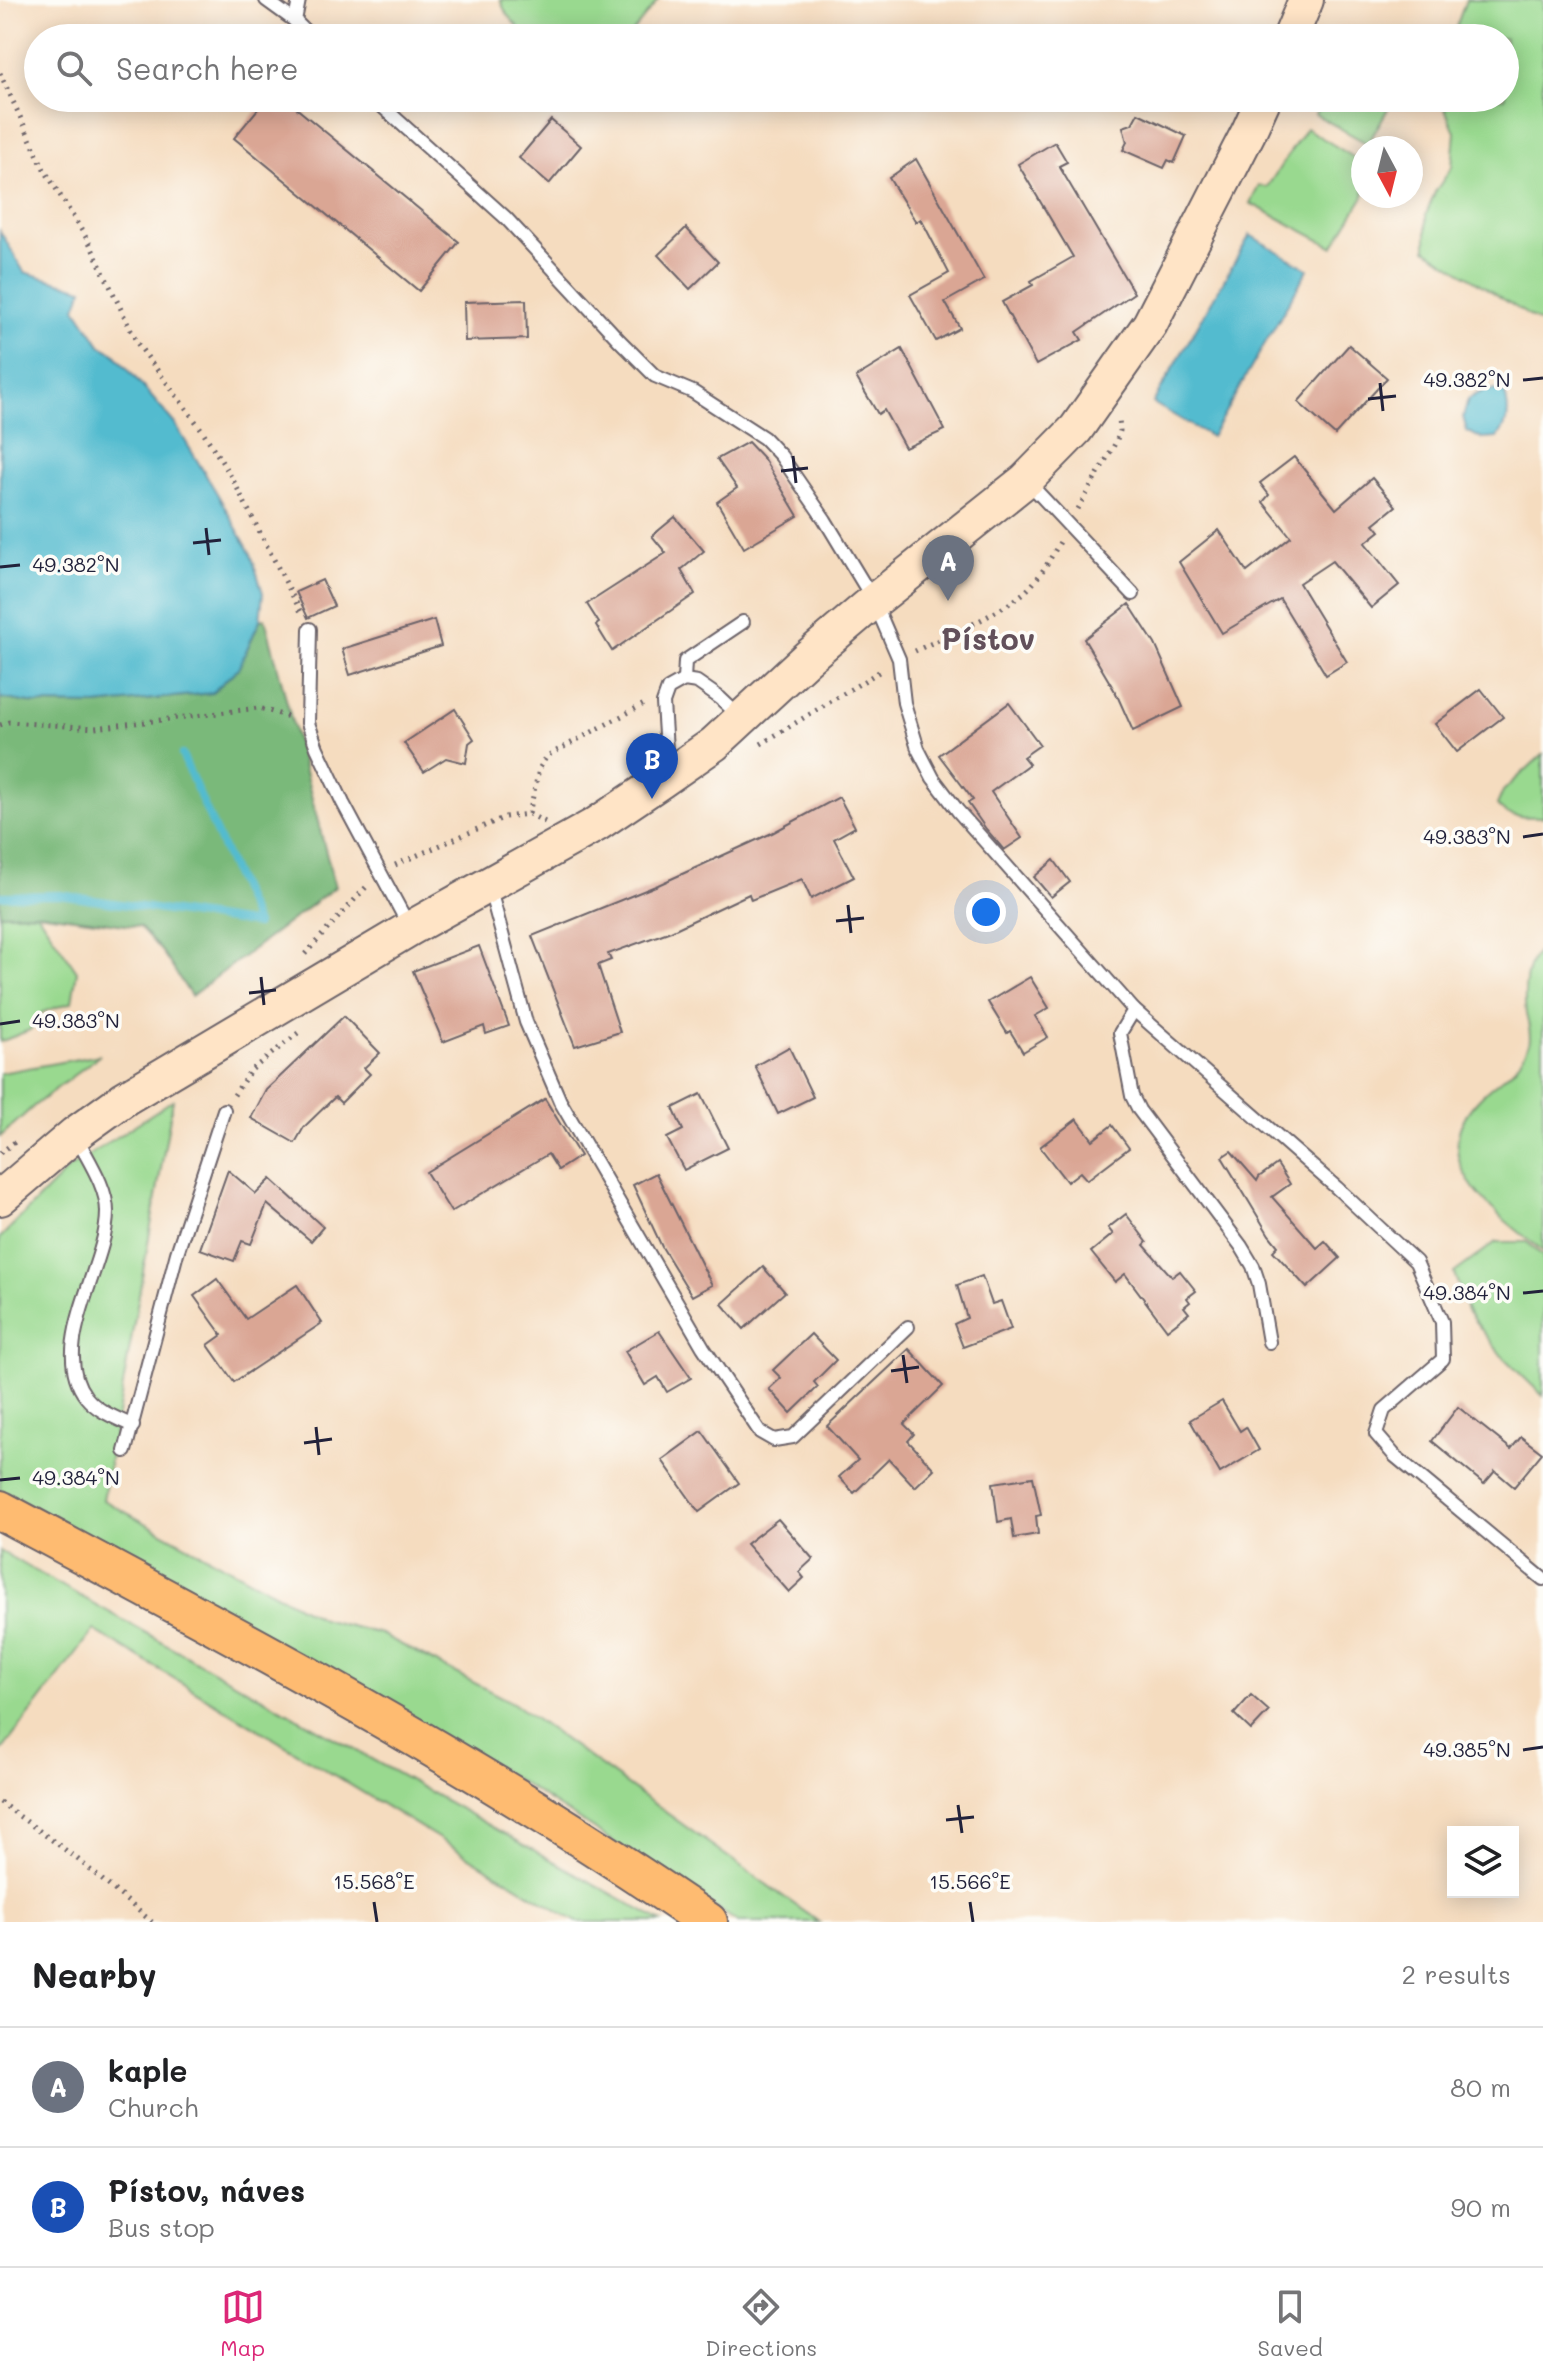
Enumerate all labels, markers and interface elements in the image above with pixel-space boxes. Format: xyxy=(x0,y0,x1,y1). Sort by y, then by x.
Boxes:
search box xyxy=(24,24,1519,112)
icon: search xyxy=(52,46,96,90)
text: Search here xyxy=(116,48,299,88)
north arrow xyxy=(1351,136,1423,208)
text: 49.382°N xyxy=(1424,366,1510,392)
pin: A xyxy=(922,535,974,601)
text: 49.382°N xyxy=(33,551,119,577)
district label: Pístov xyxy=(941,618,1035,658)
pin: B xyxy=(626,733,678,799)
text: 49.383°N xyxy=(1423,823,1511,849)
your location xyxy=(966,892,1006,932)
text: 49.383°N xyxy=(32,1007,120,1033)
text: 49.384°N xyxy=(1423,1279,1511,1305)
text: 49.384°N xyxy=(32,1464,120,1490)
text: 49.385°N xyxy=(1423,1736,1511,1762)
map controls xyxy=(1447,1826,1519,1898)
button: layers xyxy=(1447,1826,1519,1898)
text: 15.568°E xyxy=(333,1868,415,1894)
text: 15.566°E xyxy=(929,1868,1011,1894)
text: Nearby xyxy=(32,1952,157,1997)
text: 2 results xyxy=(1402,1957,1511,1991)
text: kaple xyxy=(108,2050,187,2090)
text: A xyxy=(49,2070,67,2104)
text: 80 m xyxy=(1450,2070,1511,2104)
text: Church xyxy=(108,2090,198,2124)
text: Pístov, náves xyxy=(108,2170,305,2210)
text: B xyxy=(49,2190,67,2224)
text: 90 m xyxy=(1451,2190,1511,2224)
text: Bus stop xyxy=(108,2210,215,2244)
tab: Map xyxy=(220,2285,265,2362)
tab: Directions xyxy=(705,2285,817,2362)
tab: Saved xyxy=(1258,2285,1323,2362)

